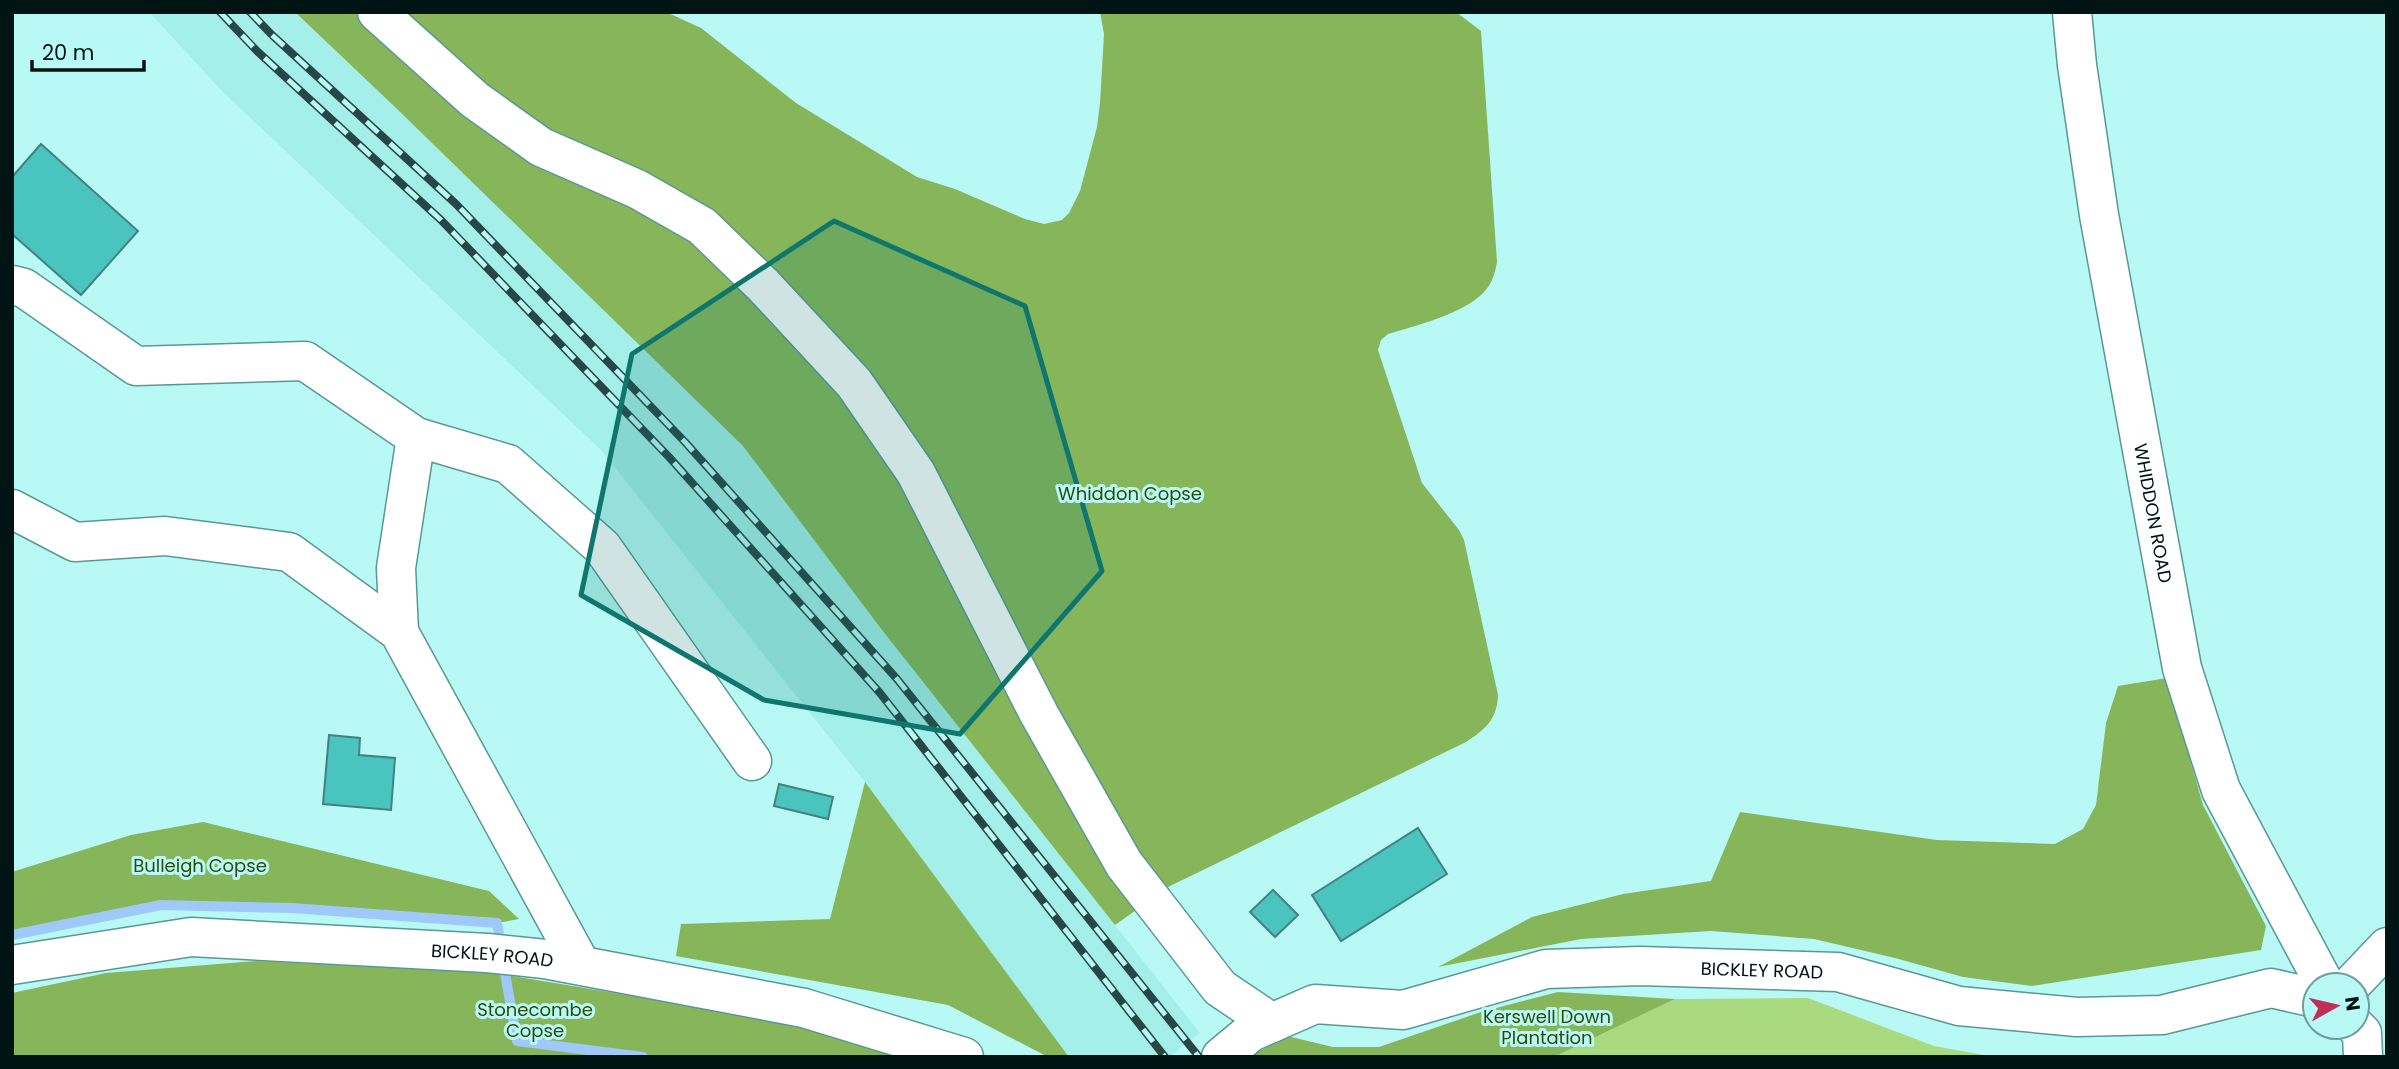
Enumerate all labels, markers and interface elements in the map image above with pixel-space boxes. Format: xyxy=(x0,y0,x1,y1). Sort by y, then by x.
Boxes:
scale bar xyxy=(32,28,144,72)
text: 20 m xyxy=(42,38,95,67)
street label: WHIDDON ROAD xyxy=(2129,441,2179,585)
park label: Whiddon Copse xyxy=(1058,481,1202,506)
park label: Bulleigh Copse xyxy=(133,853,267,878)
street label: BICKLEY ROAD xyxy=(431,938,556,973)
street label: BICKLEY ROAD xyxy=(1700,955,1824,984)
north arrow xyxy=(2301,971,2371,1041)
text: N xyxy=(2338,995,2367,1013)
park label: Stonecombe Copse xyxy=(477,997,593,1043)
park label: Kerswell Down Plantation xyxy=(1483,1004,1611,1050)

